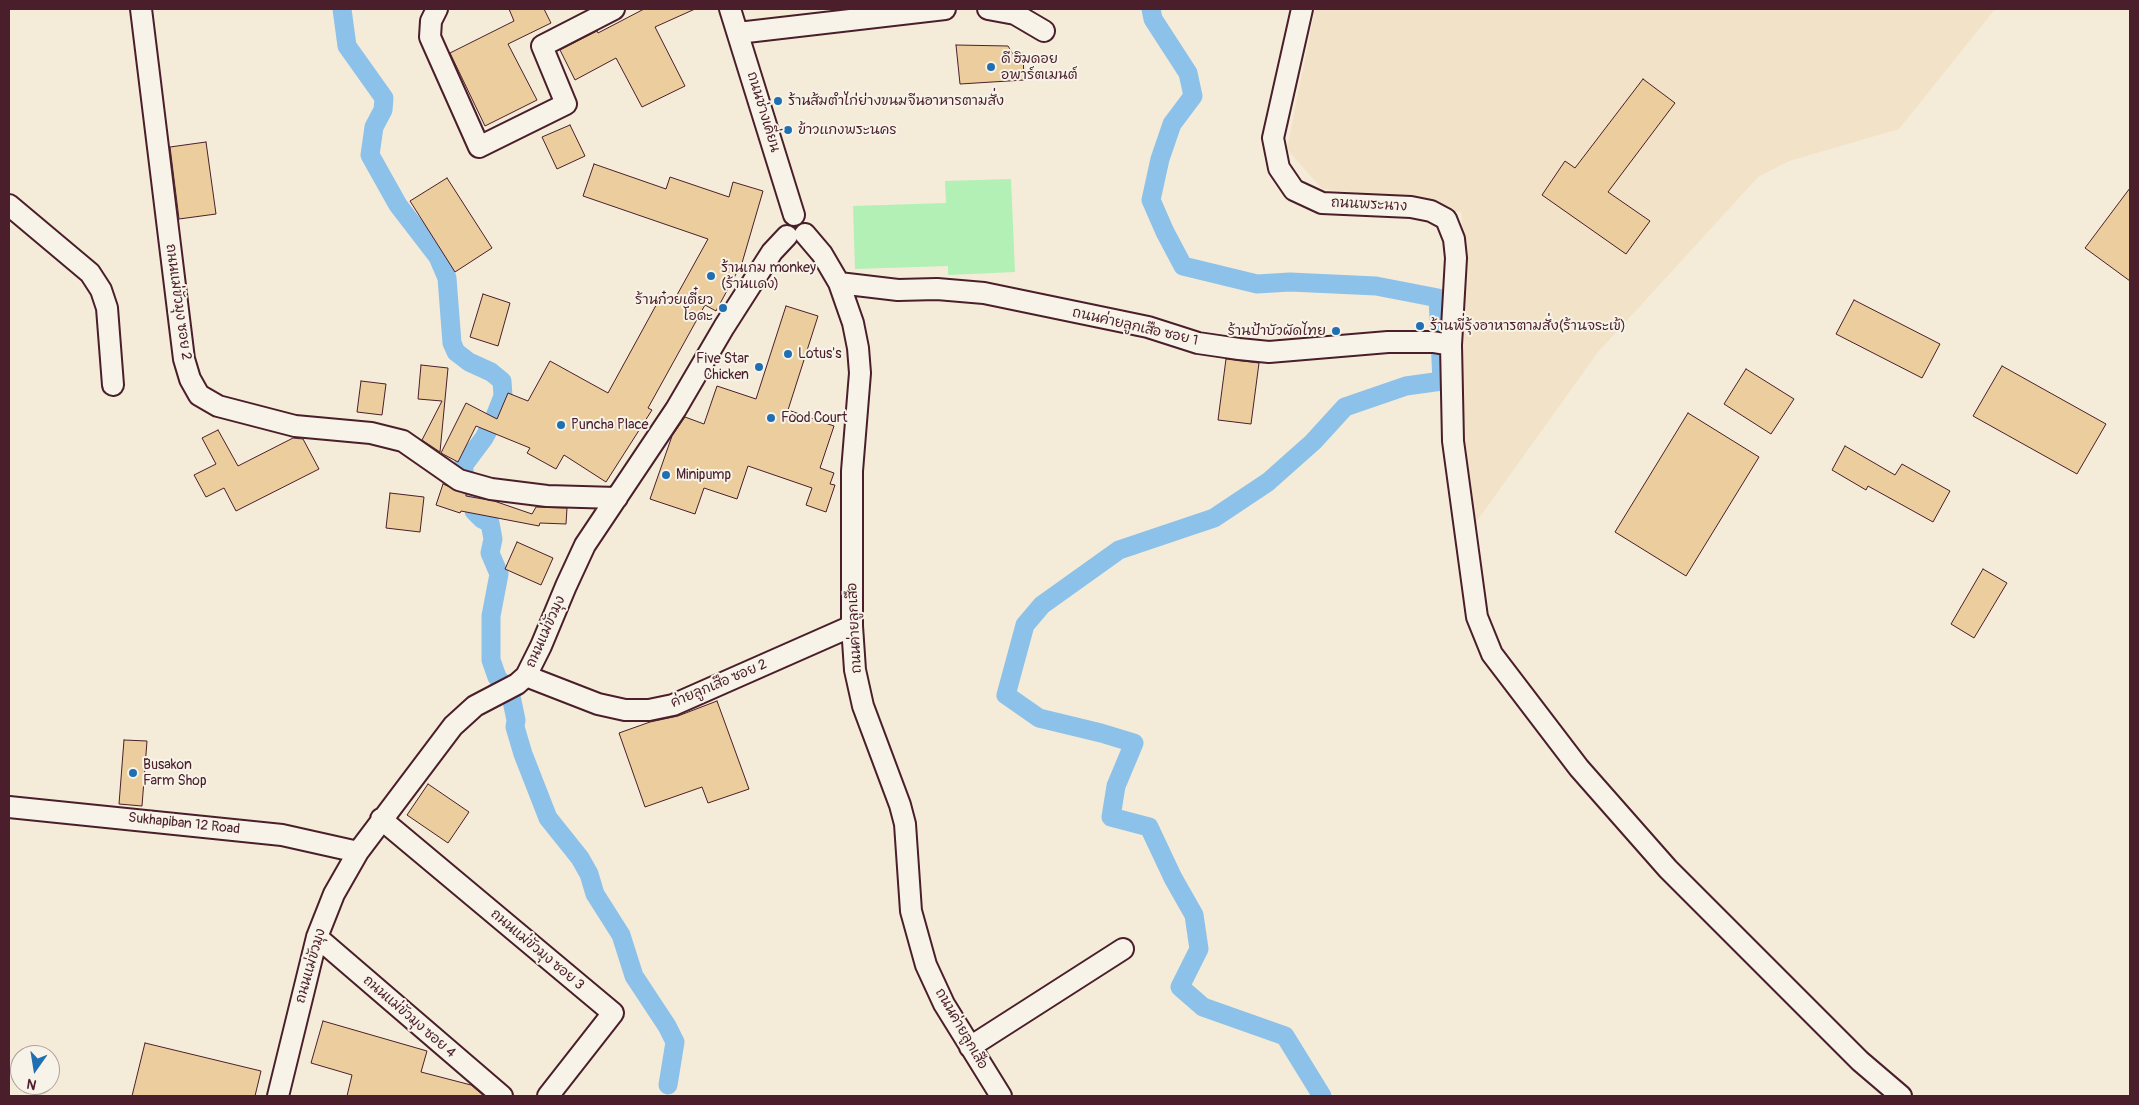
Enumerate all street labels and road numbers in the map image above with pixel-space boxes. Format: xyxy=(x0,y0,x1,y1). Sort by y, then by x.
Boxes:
street label: ถนนช่างเคี่ยน xyxy=(743,70,783,154)
street label: ถนนพระนาง xyxy=(1330,195,1408,215)
street label: ถนนแม่ขัวมุง ซอย 2 xyxy=(162,243,194,361)
street label: ถนนค่ายลูกเสือ ซอย 1 xyxy=(1070,304,1200,350)
street label: ถนนค่ายลูกเสือ xyxy=(844,582,866,674)
street label: ถนนแม่ขัวมุง xyxy=(523,593,569,671)
street label: ค่ายลูกเสือ ซอย 2 xyxy=(668,656,770,712)
street label: Sukhapiban 12 Road xyxy=(127,810,241,838)
street label: ถนนแม่ขัวมุง ซอย 3 xyxy=(487,906,587,994)
street label: ถนนแม่ขัวมุง xyxy=(292,927,330,1005)
street label: ถนนแม่ขัวมุง ซอย 4 xyxy=(359,972,459,1062)
street label: ถนนค่ายลูกเสือ xyxy=(931,985,991,1073)

